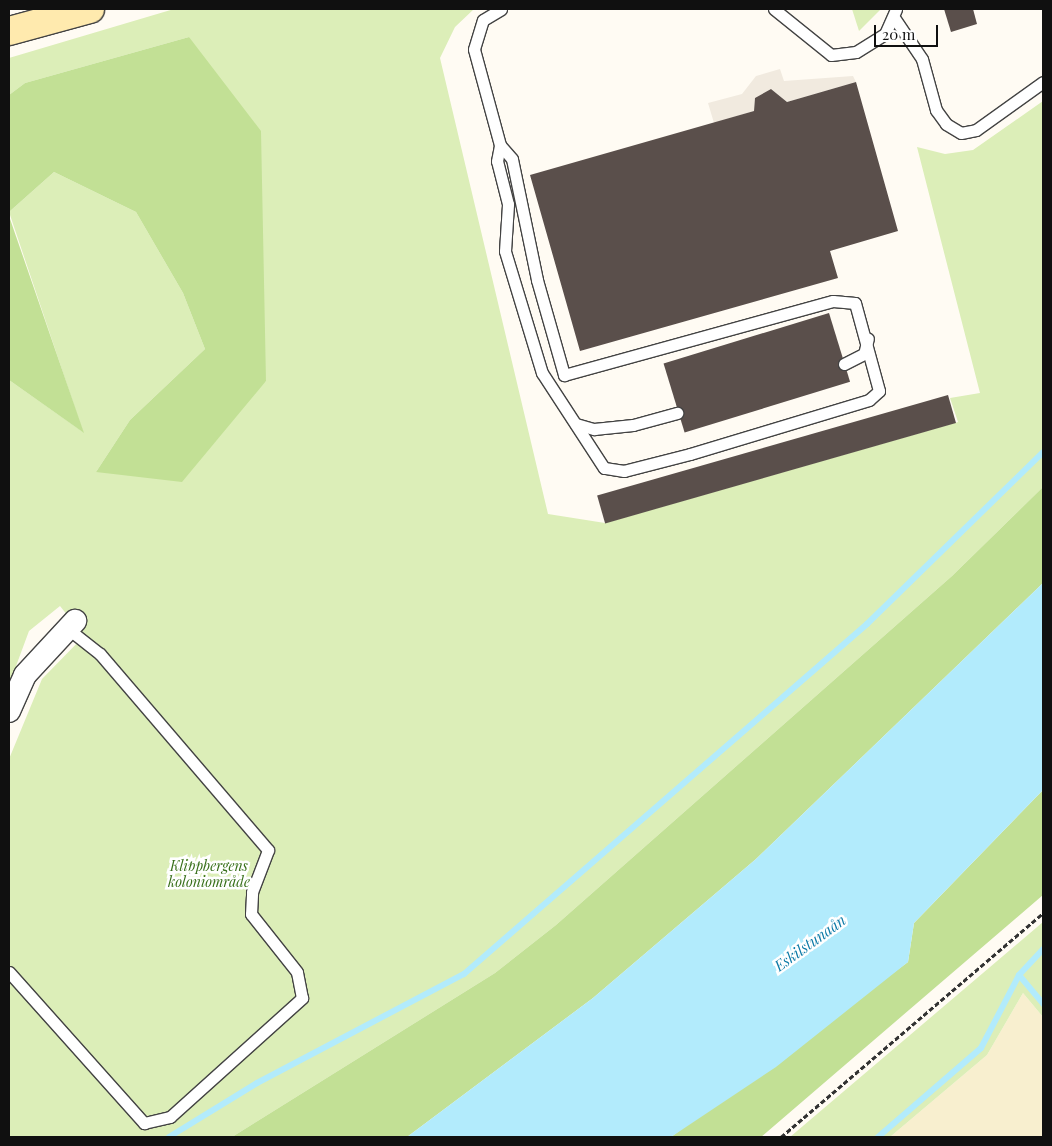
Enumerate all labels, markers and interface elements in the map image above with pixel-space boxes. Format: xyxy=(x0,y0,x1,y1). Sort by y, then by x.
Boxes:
scale bar xyxy=(877,15,941,47)
text: 20 m xyxy=(882,24,915,44)
park label: Klippbergens koloniområde xyxy=(168,858,250,890)
water label: Eskilstunaån xyxy=(771,911,849,975)

